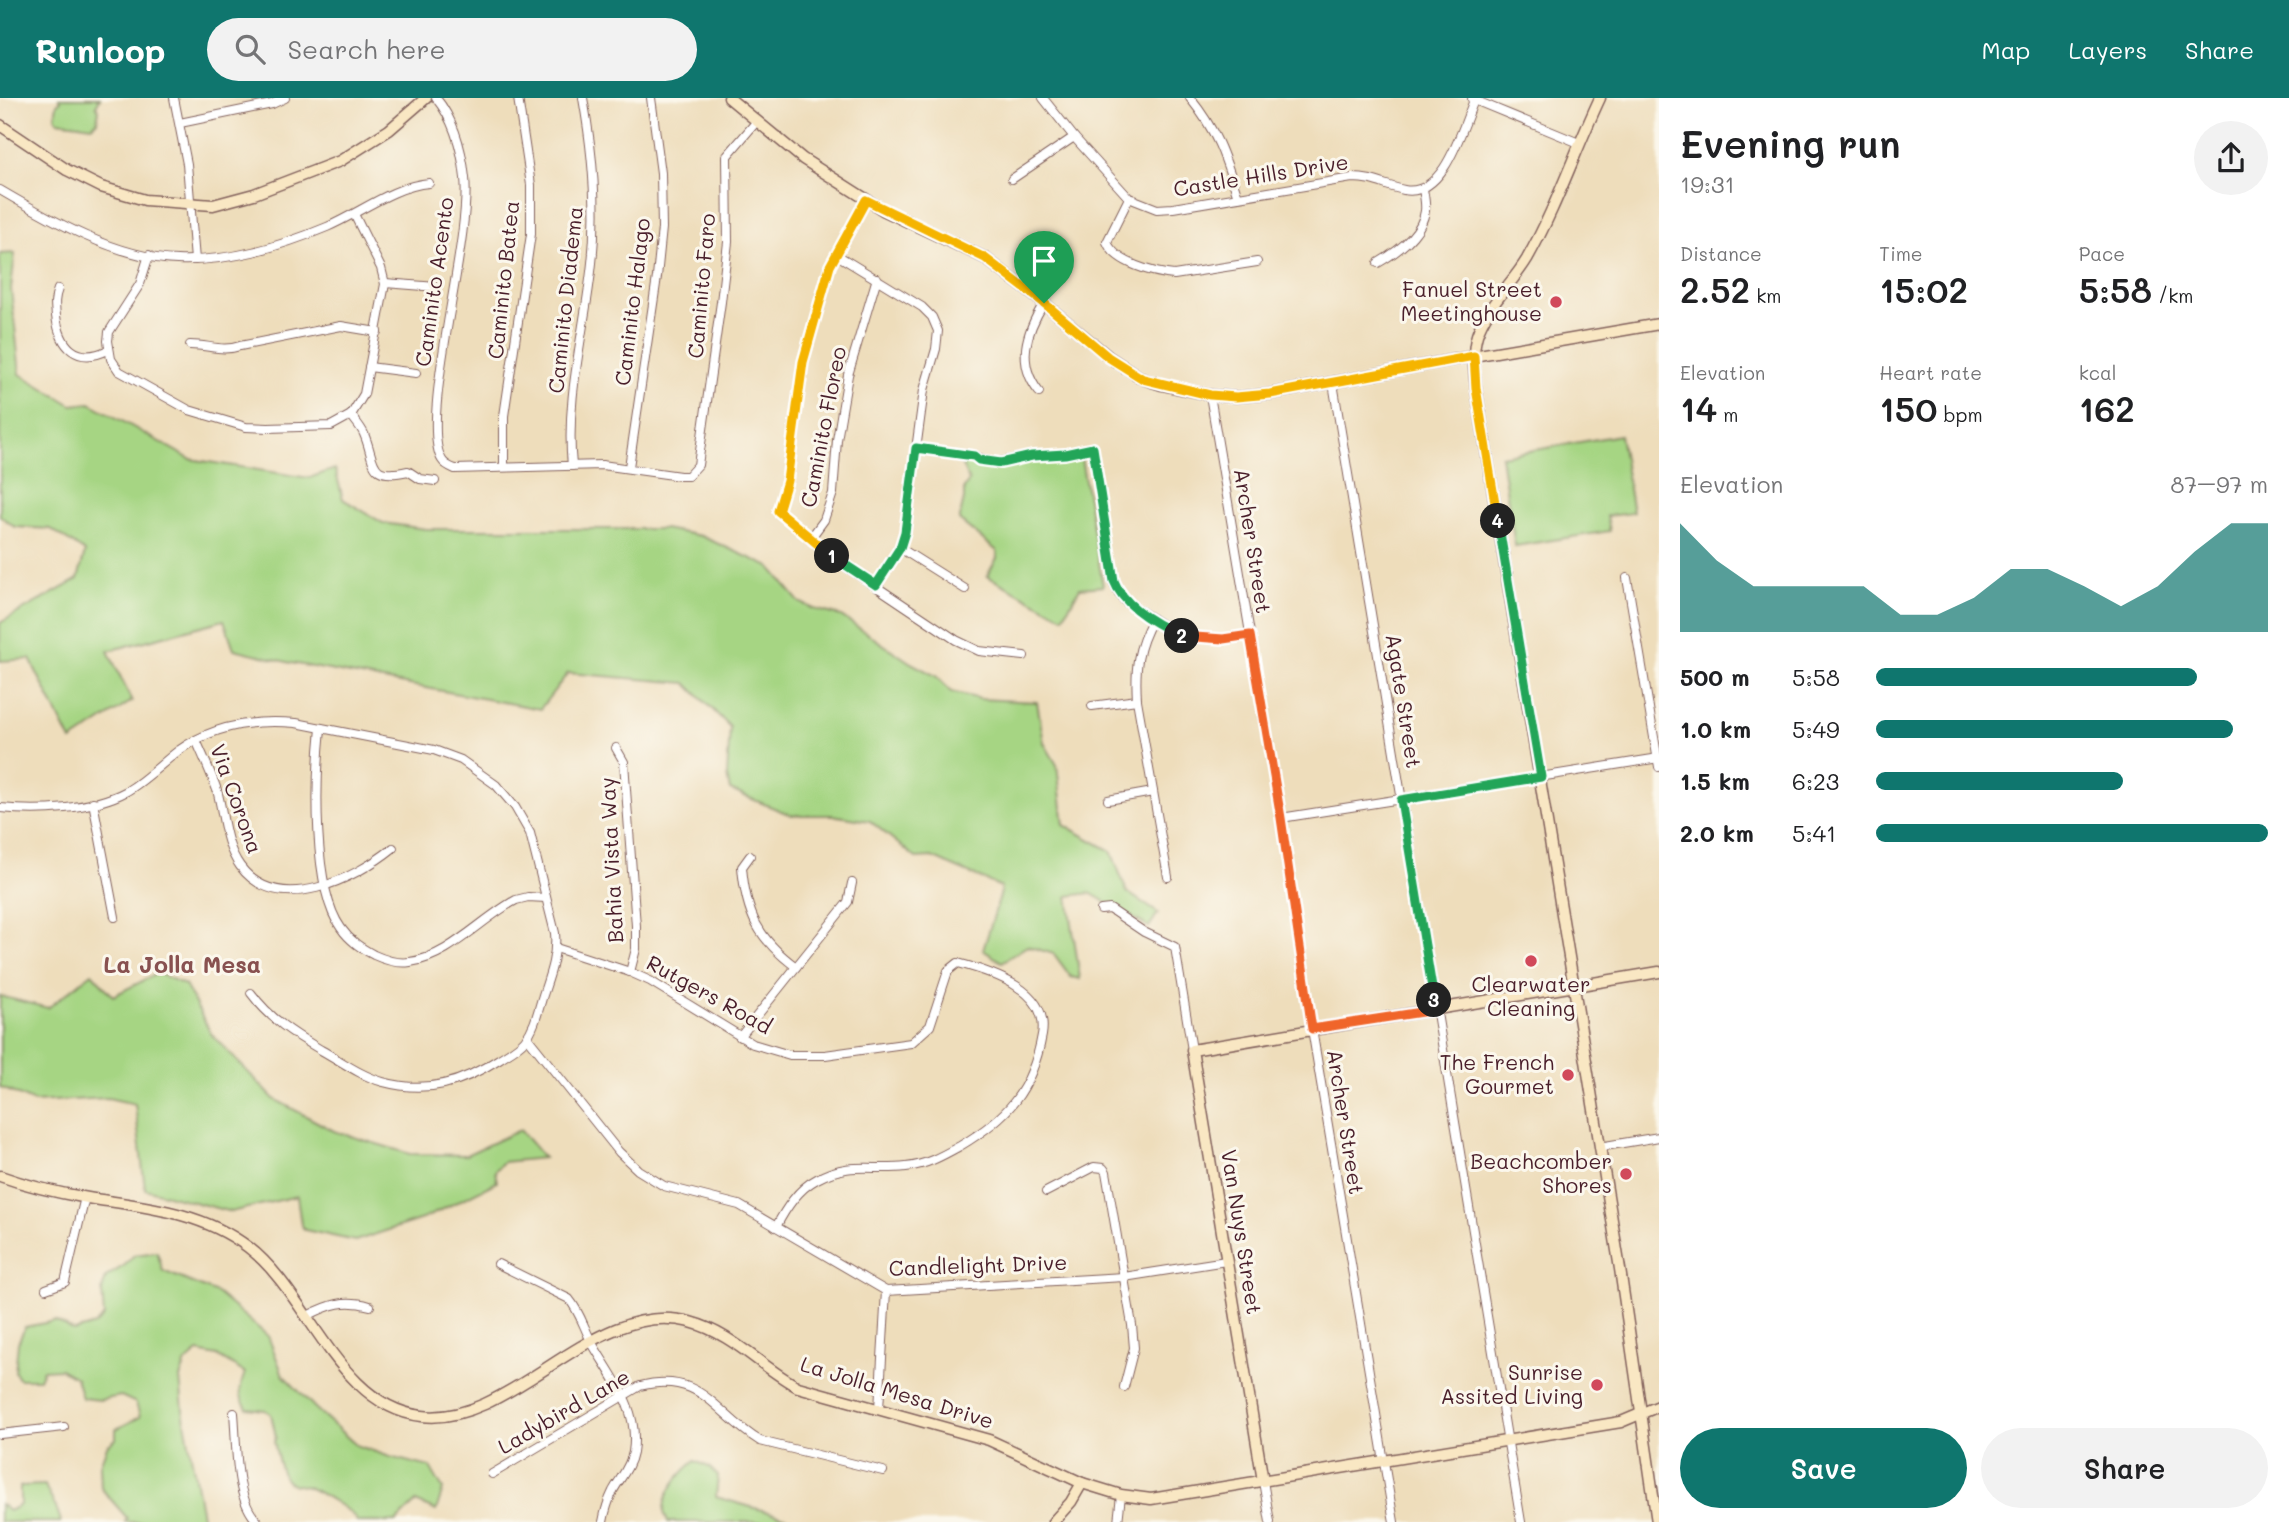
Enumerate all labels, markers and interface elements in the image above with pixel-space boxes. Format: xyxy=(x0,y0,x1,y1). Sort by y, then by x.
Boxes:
search box xyxy=(207,18,697,81)
text: Runloop xyxy=(35,28,165,71)
icon: search xyxy=(231,30,269,68)
text: Search here xyxy=(287,32,446,66)
text: Map xyxy=(1982,34,2030,65)
text: Layers xyxy=(2068,34,2147,65)
text: Share xyxy=(2185,34,2254,65)
text: Evening run xyxy=(1680,118,1901,168)
button: share xyxy=(2194,121,2268,195)
street label: Castle Hills Drive xyxy=(1171,147,1350,202)
text: 19:31 xyxy=(1680,169,1735,199)
street label: Caminito Acento xyxy=(408,195,459,368)
street label: Caminito Batea xyxy=(481,199,524,360)
street label: Caminito Diadema xyxy=(541,205,588,395)
street label: Caminito Faro xyxy=(681,212,720,360)
street label: Caminito Halago xyxy=(608,216,655,387)
pin xyxy=(1014,231,1074,303)
text: Distance xyxy=(1680,241,1762,266)
text: Time xyxy=(1879,241,1923,266)
text: Pace xyxy=(2079,241,2125,266)
icon: arrive xyxy=(1025,242,1063,280)
text: 2.52 xyxy=(1680,266,1750,312)
text: 15:02 xyxy=(1879,266,1968,312)
text: 5:58 xyxy=(2079,266,2152,312)
place label: Fanuel Street Meetinghouse xyxy=(1401,275,1542,326)
text: km xyxy=(1750,283,1781,308)
text: /km xyxy=(2152,283,2193,308)
marker: Fanuel Street Meetinghouse xyxy=(1548,294,1564,310)
street label: Caminito Floreo xyxy=(794,344,851,509)
text: Elevation xyxy=(1680,360,1765,385)
text: Heart rate xyxy=(1879,360,1982,385)
text: kcal xyxy=(2079,360,2117,385)
text: 14 xyxy=(1680,385,1717,431)
text: 150 xyxy=(1879,385,1938,431)
text: 162 xyxy=(2079,385,2135,431)
text: m xyxy=(1717,402,1738,427)
text: bpm xyxy=(1938,402,1983,427)
street label: Archer Street xyxy=(1229,466,1278,615)
text: Elevation xyxy=(1680,469,1783,499)
text: 87–97 m xyxy=(2170,469,2268,499)
pin: 4 xyxy=(1480,504,1516,538)
text: 4 xyxy=(1491,508,1504,533)
pin: 1 xyxy=(814,538,850,574)
text: 1 xyxy=(827,543,836,568)
pin: 2 xyxy=(1164,618,1200,654)
text: 2 xyxy=(1176,623,1187,648)
street label: Agate Street xyxy=(1381,632,1428,770)
text: 500 m xyxy=(1680,662,1750,692)
text: 5:58 xyxy=(1792,662,1840,692)
text: 1.0 km xyxy=(1680,714,1751,744)
text: 5:49 xyxy=(1792,714,1840,744)
street label: Via Corona xyxy=(205,740,270,857)
text: 1.5 km xyxy=(1680,766,1750,796)
text: 6:23 xyxy=(1792,766,1839,796)
street label: Bahia Vista Way xyxy=(593,777,628,944)
text: 2.0 km xyxy=(1680,818,1754,848)
text: 5:41 xyxy=(1792,818,1836,848)
street label: Rutgers Road xyxy=(642,948,777,1039)
district label: La Jolla Mesa xyxy=(103,949,261,979)
marker: Clearwater Cleaning xyxy=(1523,953,1539,969)
place label: Clearwater Cleaning xyxy=(1471,970,1591,1021)
pin: 3 xyxy=(1416,982,1452,1018)
text: 3 xyxy=(1428,987,1439,1012)
street label: Archer Street xyxy=(1322,1047,1371,1196)
place label: The French Gourmet xyxy=(1440,1048,1554,1099)
marker: The French Gourmet xyxy=(1560,1067,1576,1083)
street label: Van Nuys Street xyxy=(1216,1147,1269,1316)
place label: Beachcomber Shores xyxy=(1470,1147,1612,1198)
marker: Beachcomber Shores xyxy=(1618,1166,1634,1182)
street label: Candlelight Drive xyxy=(888,1248,1068,1281)
street label: La Jolla Mesa Drive xyxy=(798,1349,997,1434)
place label: Sunrise Assited Living xyxy=(1441,1358,1583,1409)
street label: Ladybird Lane xyxy=(493,1362,634,1459)
marker: Sunrise Assited Living xyxy=(1589,1377,1605,1393)
button: Save xyxy=(1680,1428,1967,1508)
button: Share xyxy=(1981,1428,2268,1508)

